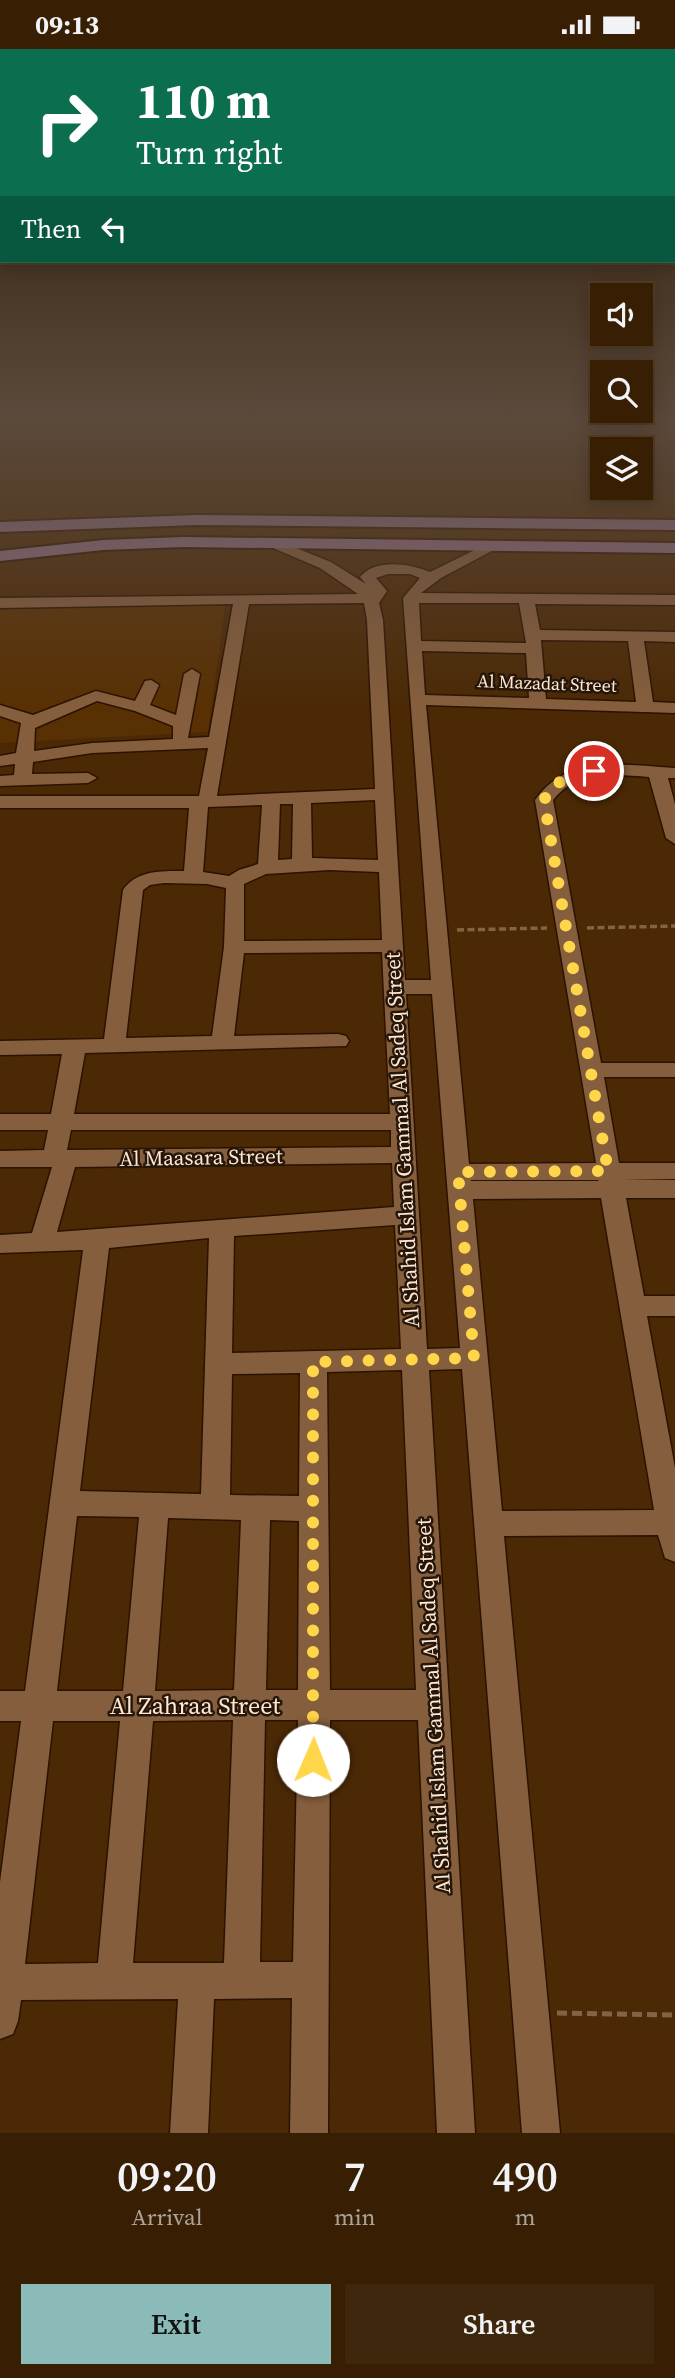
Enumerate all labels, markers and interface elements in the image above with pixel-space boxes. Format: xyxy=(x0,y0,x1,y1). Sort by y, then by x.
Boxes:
text: 09:13 xyxy=(35,7,99,43)
text: 110 m xyxy=(136,67,271,134)
icon: right xyxy=(21,77,112,168)
text: Turn right xyxy=(136,131,282,175)
icon: left xyxy=(95,210,133,248)
text: Then xyxy=(21,211,81,247)
map controls xyxy=(590,283,653,500)
button: sound xyxy=(590,283,653,346)
button: search xyxy=(590,360,653,423)
button: layers xyxy=(590,437,653,500)
street label: Al Mazadat Street xyxy=(477,668,617,698)
pin xyxy=(564,741,624,801)
icon: arrive xyxy=(575,752,613,790)
street label: Al Shahid Islam Gammal Al Sadeq Street xyxy=(378,951,426,1328)
street label: Al Maasara Street xyxy=(119,1141,283,1173)
street label: Al Shahid Islam Gammal Al Sadeq Street xyxy=(409,1517,457,1894)
street label: Al Zahraa Street xyxy=(110,1689,280,1722)
position arrow xyxy=(276,1723,350,1797)
text: 09:20 xyxy=(117,2147,217,2205)
text: 7 xyxy=(344,2147,366,2205)
text: 490 xyxy=(492,2147,558,2205)
text: Arrival xyxy=(131,2201,203,2233)
text: min xyxy=(334,2201,375,2233)
text: m xyxy=(515,2201,536,2233)
button: Exit xyxy=(21,2284,331,2364)
button: Share xyxy=(345,2284,654,2364)

